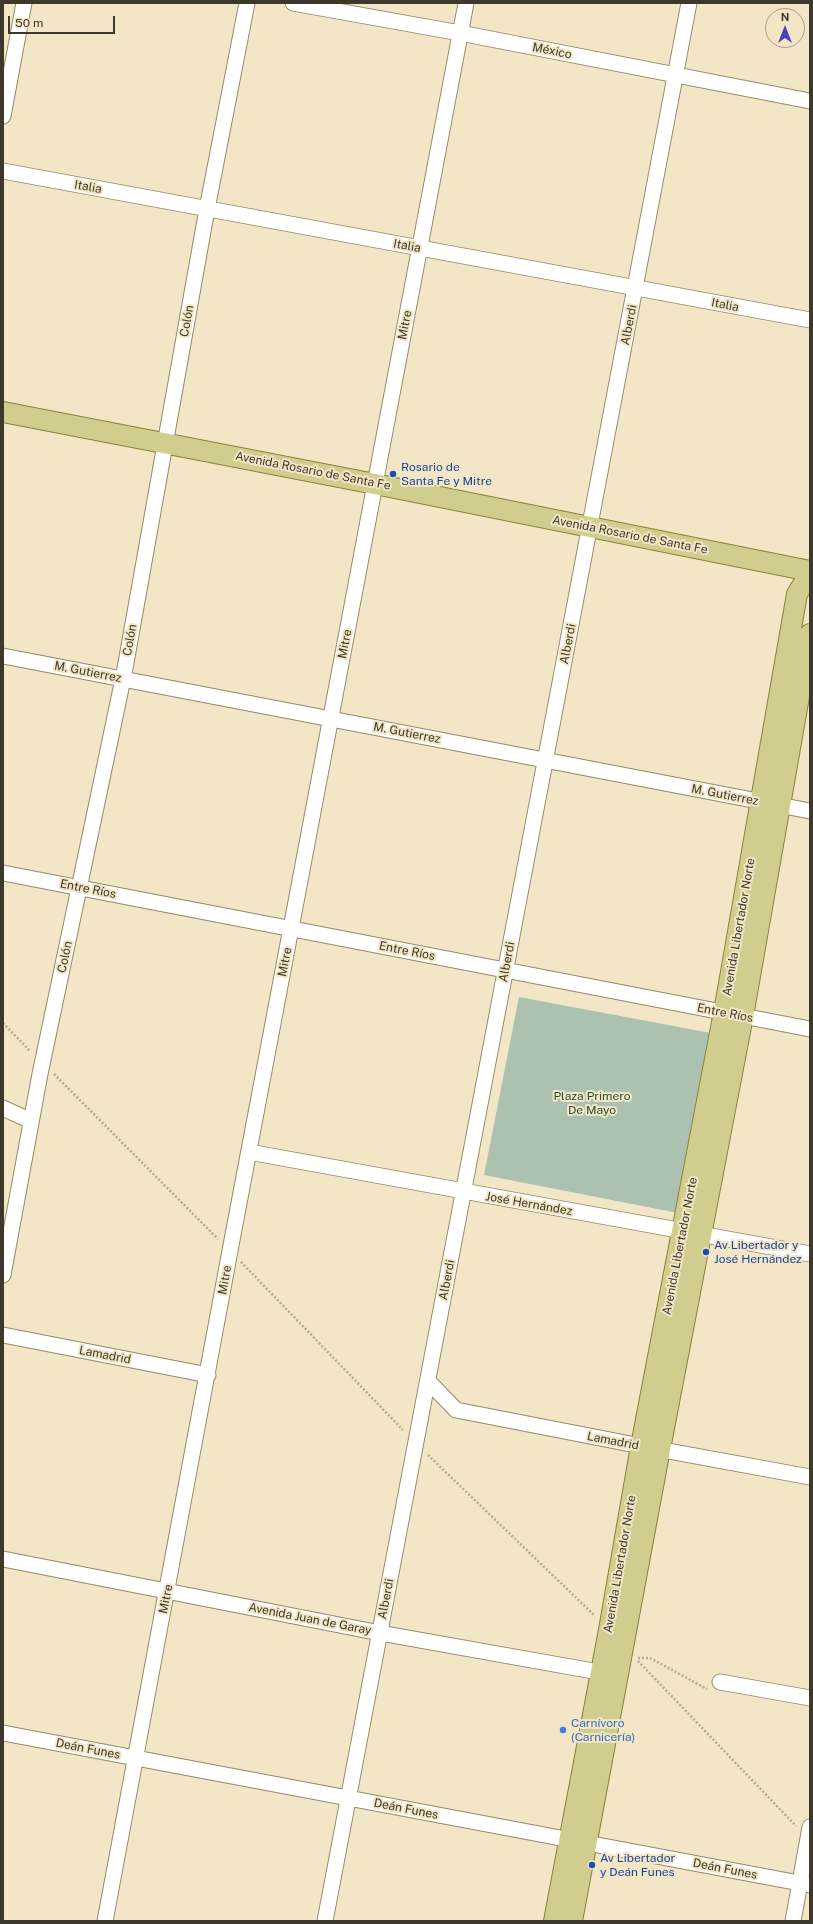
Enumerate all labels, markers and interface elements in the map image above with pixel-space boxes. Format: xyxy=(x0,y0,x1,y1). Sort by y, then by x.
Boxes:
scale bar xyxy=(10,8,117,34)
north arrow xyxy=(765,8,805,48)
text: N xyxy=(781,11,789,23)
text: 50 m xyxy=(15,16,43,30)
street label: México xyxy=(531,40,573,62)
street label: Italia xyxy=(73,177,103,197)
street label: Italia xyxy=(392,236,422,256)
street label: Italia xyxy=(710,295,740,315)
street label: Colón xyxy=(177,304,197,338)
street label: Alberdi xyxy=(618,304,640,346)
street label: Mitre xyxy=(395,309,415,341)
street label: Avenida Rosario de Santa Fe xyxy=(234,449,392,493)
place label: Rosario de Santa Fe y Mitre xyxy=(401,460,492,488)
marker: Rosario de Santa Fe y Mitre xyxy=(388,469,398,479)
street label: Avenida Rosario de Santa Fe xyxy=(551,513,709,557)
street label: Colón xyxy=(120,623,140,657)
street label: Alberdi xyxy=(557,623,579,665)
street label: Mitre xyxy=(335,628,355,660)
street label: M. Gutierrez xyxy=(53,658,123,686)
street label: M. Gutierrez xyxy=(372,719,442,747)
street label: M. Gutierrez xyxy=(690,781,760,809)
street label: Avenida Libertador Norte xyxy=(720,857,758,997)
street label: Entre Ríos xyxy=(59,877,117,901)
street label: Entre Ríos xyxy=(378,939,436,963)
street label: Colón xyxy=(55,940,75,974)
street label: Alberdi xyxy=(496,941,518,983)
street label: Mitre xyxy=(275,946,295,978)
street label: Entre Ríos xyxy=(696,1001,754,1025)
park label: Plaza Primero De Mayo xyxy=(553,1089,631,1117)
street label: Avenida Libertador Norte xyxy=(660,1176,700,1316)
street label: José Hernández xyxy=(484,1189,574,1219)
place label: Av Libertador y José Hernández xyxy=(714,1238,802,1266)
marker: Av Libertador y José Hernández xyxy=(701,1247,711,1257)
street label: Alberdi xyxy=(436,1259,458,1301)
street label: Mitre xyxy=(215,1264,235,1296)
street label: Lamadrid xyxy=(78,1343,132,1367)
street label: Lamadrid xyxy=(586,1429,640,1453)
street label: Avenida Libertador Norte xyxy=(601,1494,639,1634)
street label: Alberdi xyxy=(375,1578,397,1620)
street label: Mitre xyxy=(156,1583,176,1615)
street label: Avenida Juan de Garay xyxy=(247,1600,373,1638)
place label: Carnívoro (Carnicería) xyxy=(571,1716,635,1744)
marker: Carnívoro (Carnicería) xyxy=(558,1725,568,1735)
street label: Deán Funes xyxy=(55,1736,121,1762)
street label: Deán Funes xyxy=(373,1796,439,1822)
place label: Av Libertador y Deán Funes xyxy=(600,1851,675,1879)
street label: Deán Funes xyxy=(692,1856,758,1882)
marker: Av Libertador y Deán Funes xyxy=(587,1860,597,1870)

